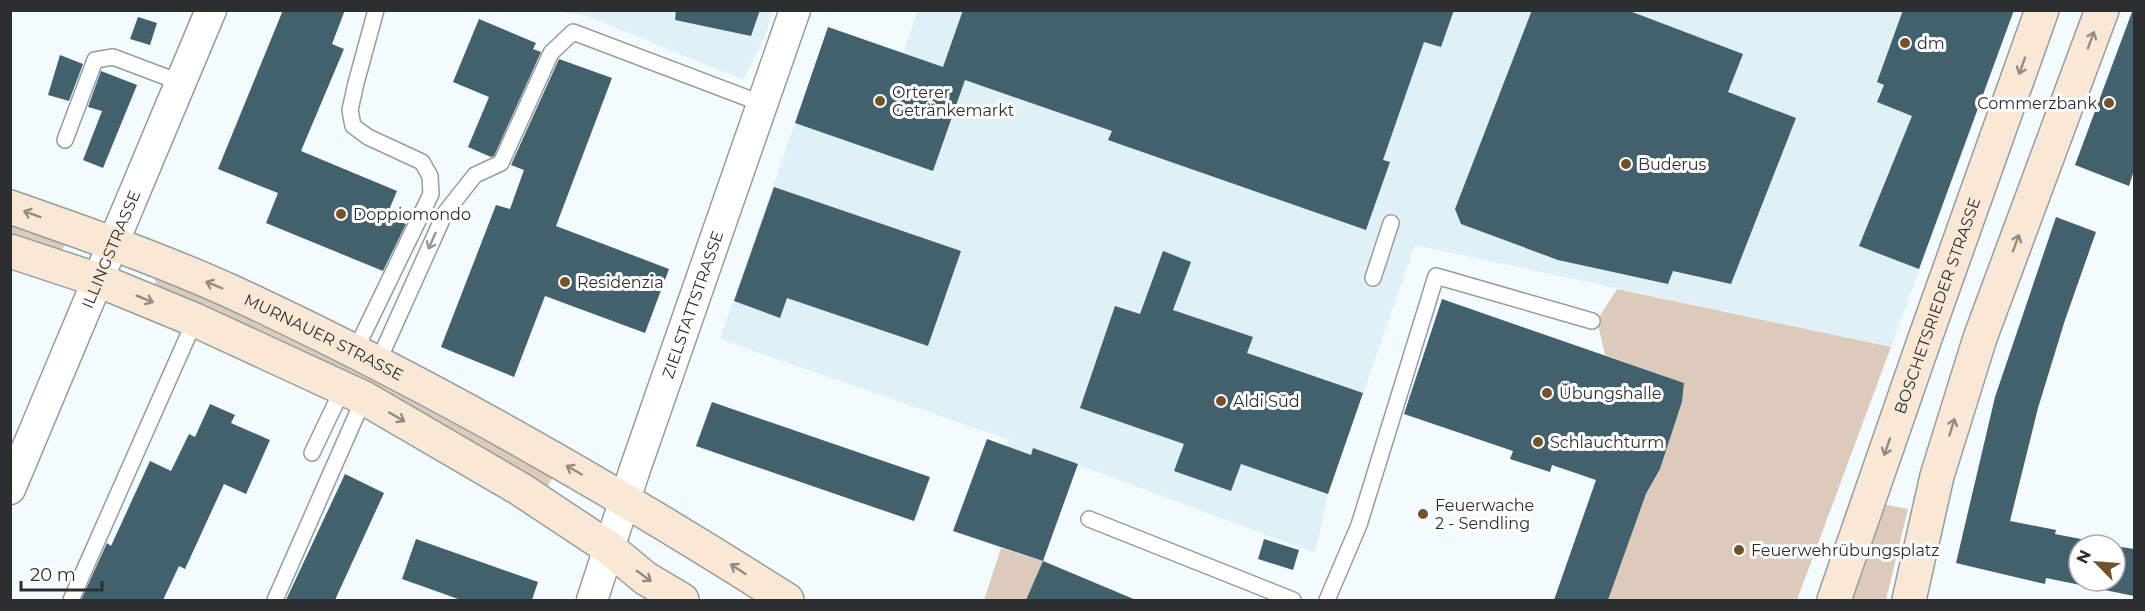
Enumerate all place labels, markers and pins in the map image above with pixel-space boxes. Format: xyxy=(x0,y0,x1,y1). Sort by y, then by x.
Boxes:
place label: dm xyxy=(1917,34,1945,53)
marker: dm xyxy=(1898,36,1912,50)
place label: Orterer Getränkemarkt xyxy=(892,83,1015,120)
marker: Orterer Getränkemarkt xyxy=(873,94,887,108)
place label: Commerzbank xyxy=(1977,94,2097,113)
marker: Commerzbank xyxy=(2102,96,2116,110)
place label: Buderus xyxy=(1638,155,1706,174)
marker: Buderus xyxy=(1619,157,1633,171)
place label: Doppiomondo xyxy=(353,205,471,224)
marker: Doppiomondo xyxy=(334,207,348,221)
place label: Residenzia xyxy=(577,273,664,292)
marker: Residenzia xyxy=(558,275,572,289)
place label: Übungshalle xyxy=(1559,383,1661,403)
marker: Übungshalle xyxy=(1540,386,1554,400)
place label: Aldi Süd xyxy=(1233,392,1300,411)
marker: Aldi Süd xyxy=(1214,394,1228,408)
place label: Schlauchturm xyxy=(1550,433,1664,452)
marker: Schlauchturm xyxy=(1531,435,1545,449)
place label: Feuerwache 2 - Sendling xyxy=(1435,496,1534,533)
marker: Feuerwache 2 - Sendling xyxy=(1416,507,1430,521)
place label: Feuerwehrübungsplatz xyxy=(1751,541,1940,560)
marker: Feuerwehrübungsplatz xyxy=(1732,543,1746,557)

